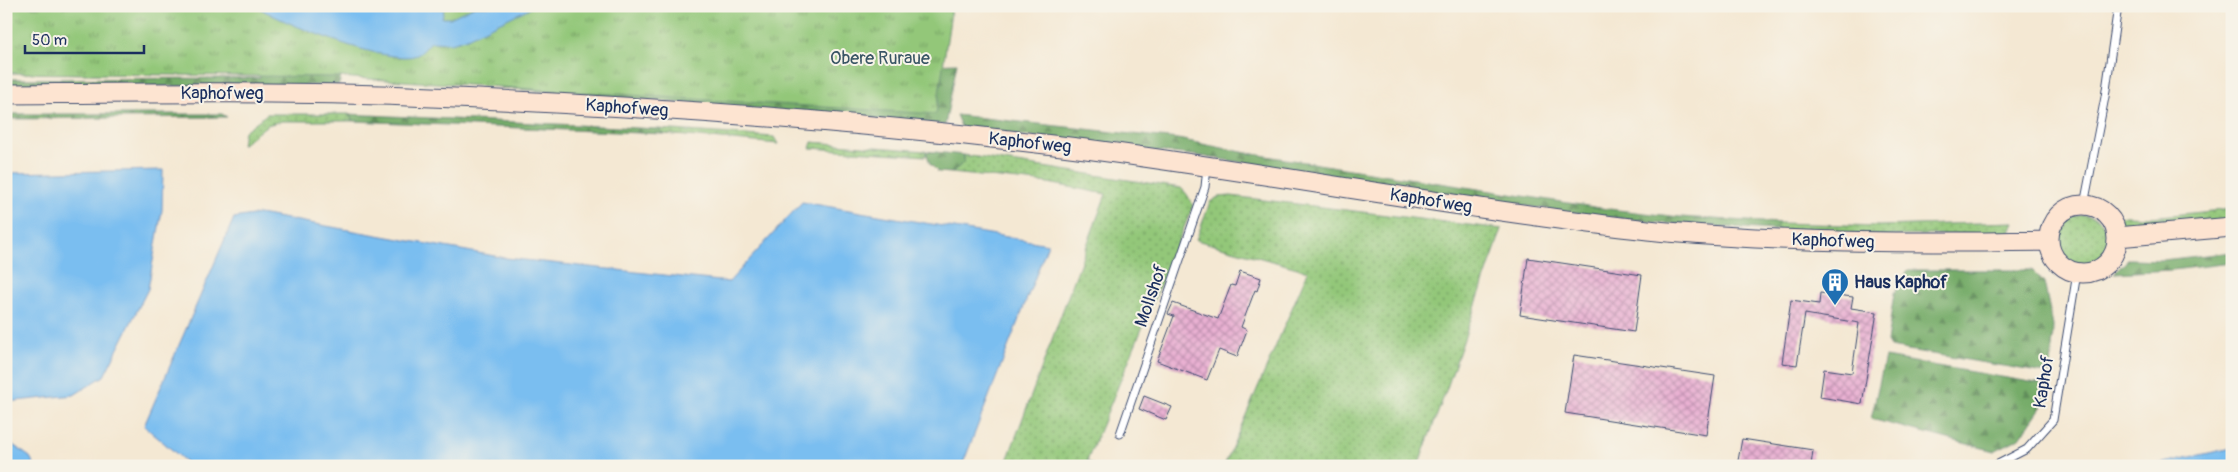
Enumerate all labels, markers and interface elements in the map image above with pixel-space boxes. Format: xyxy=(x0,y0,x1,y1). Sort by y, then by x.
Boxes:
scale bar xyxy=(25,22,144,54)
text: 50 m xyxy=(32,31,67,50)
park label: Obere Ruraue xyxy=(830,47,930,70)
street label: Kaphofweg xyxy=(180,82,264,105)
street label: Kaphofweg xyxy=(585,94,669,122)
street label: Kaphofweg xyxy=(987,127,1073,159)
street label: Kaphofweg xyxy=(1388,183,1474,219)
street label: Kaphofweg xyxy=(1791,228,1875,254)
street label: Mollshof xyxy=(1130,261,1173,330)
building icon: Haus Kaphof xyxy=(1820,267,1850,306)
place label: Haus Kaphof xyxy=(1854,271,1948,294)
street label: Kaphof xyxy=(2028,353,2060,410)

